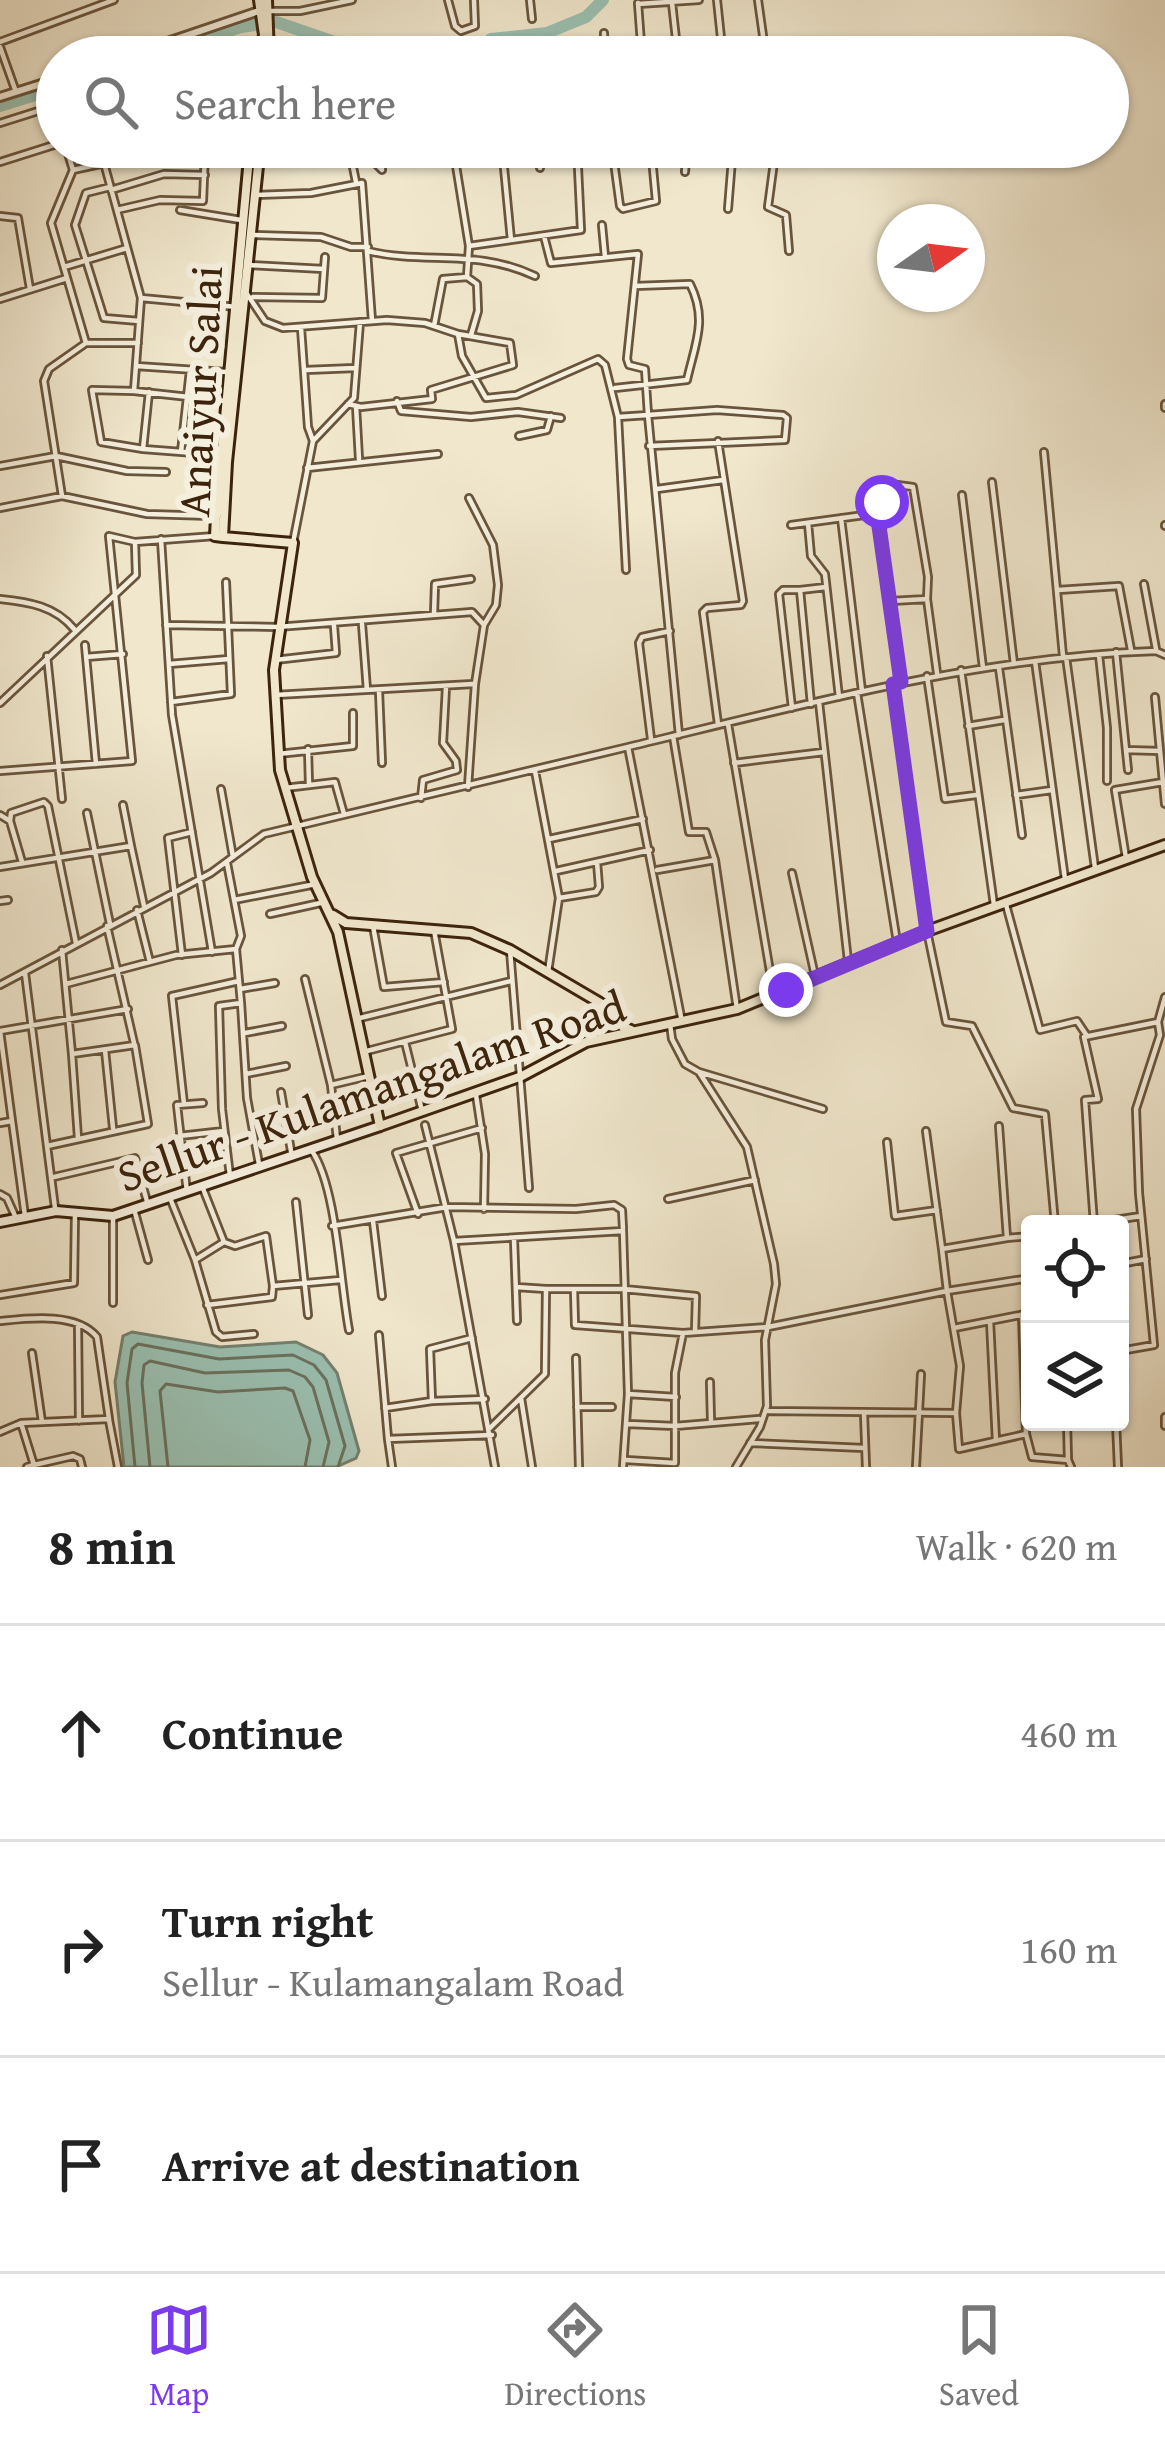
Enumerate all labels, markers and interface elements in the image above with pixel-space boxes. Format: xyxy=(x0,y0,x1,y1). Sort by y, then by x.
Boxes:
search box xyxy=(36,36,1129,168)
icon: search xyxy=(78,69,144,135)
text: Search here xyxy=(174,70,396,135)
north arrow xyxy=(877,204,985,312)
street label: Anaiyur Salai xyxy=(160,264,238,518)
route start xyxy=(855,475,909,529)
route end xyxy=(759,963,813,1017)
street label: Sellur - Kulamangalam Road xyxy=(108,972,634,1208)
map controls xyxy=(1021,1215,1129,1431)
button: locate xyxy=(1021,1215,1129,1323)
button: layers xyxy=(1021,1323,1129,1431)
text: 8 min xyxy=(48,1508,175,1583)
text: Walk · 620 m xyxy=(916,1517,1117,1574)
icon: ahead xyxy=(48,1700,114,1766)
text: Continue xyxy=(162,1700,343,1765)
text: 460 m xyxy=(1020,1704,1117,1761)
text: Turn right xyxy=(162,1888,374,1953)
icon: right xyxy=(48,1916,114,1982)
text: 160 m xyxy=(1020,1920,1117,1977)
text: Sellur - Kulamangalam Road xyxy=(162,1953,624,2010)
icon: arrive xyxy=(48,2132,114,2198)
text: Arrive at destination xyxy=(162,2132,580,2197)
tab: Map xyxy=(146,2297,212,2417)
tab: Directions xyxy=(505,2297,646,2417)
tab: Saved xyxy=(939,2297,1019,2417)

